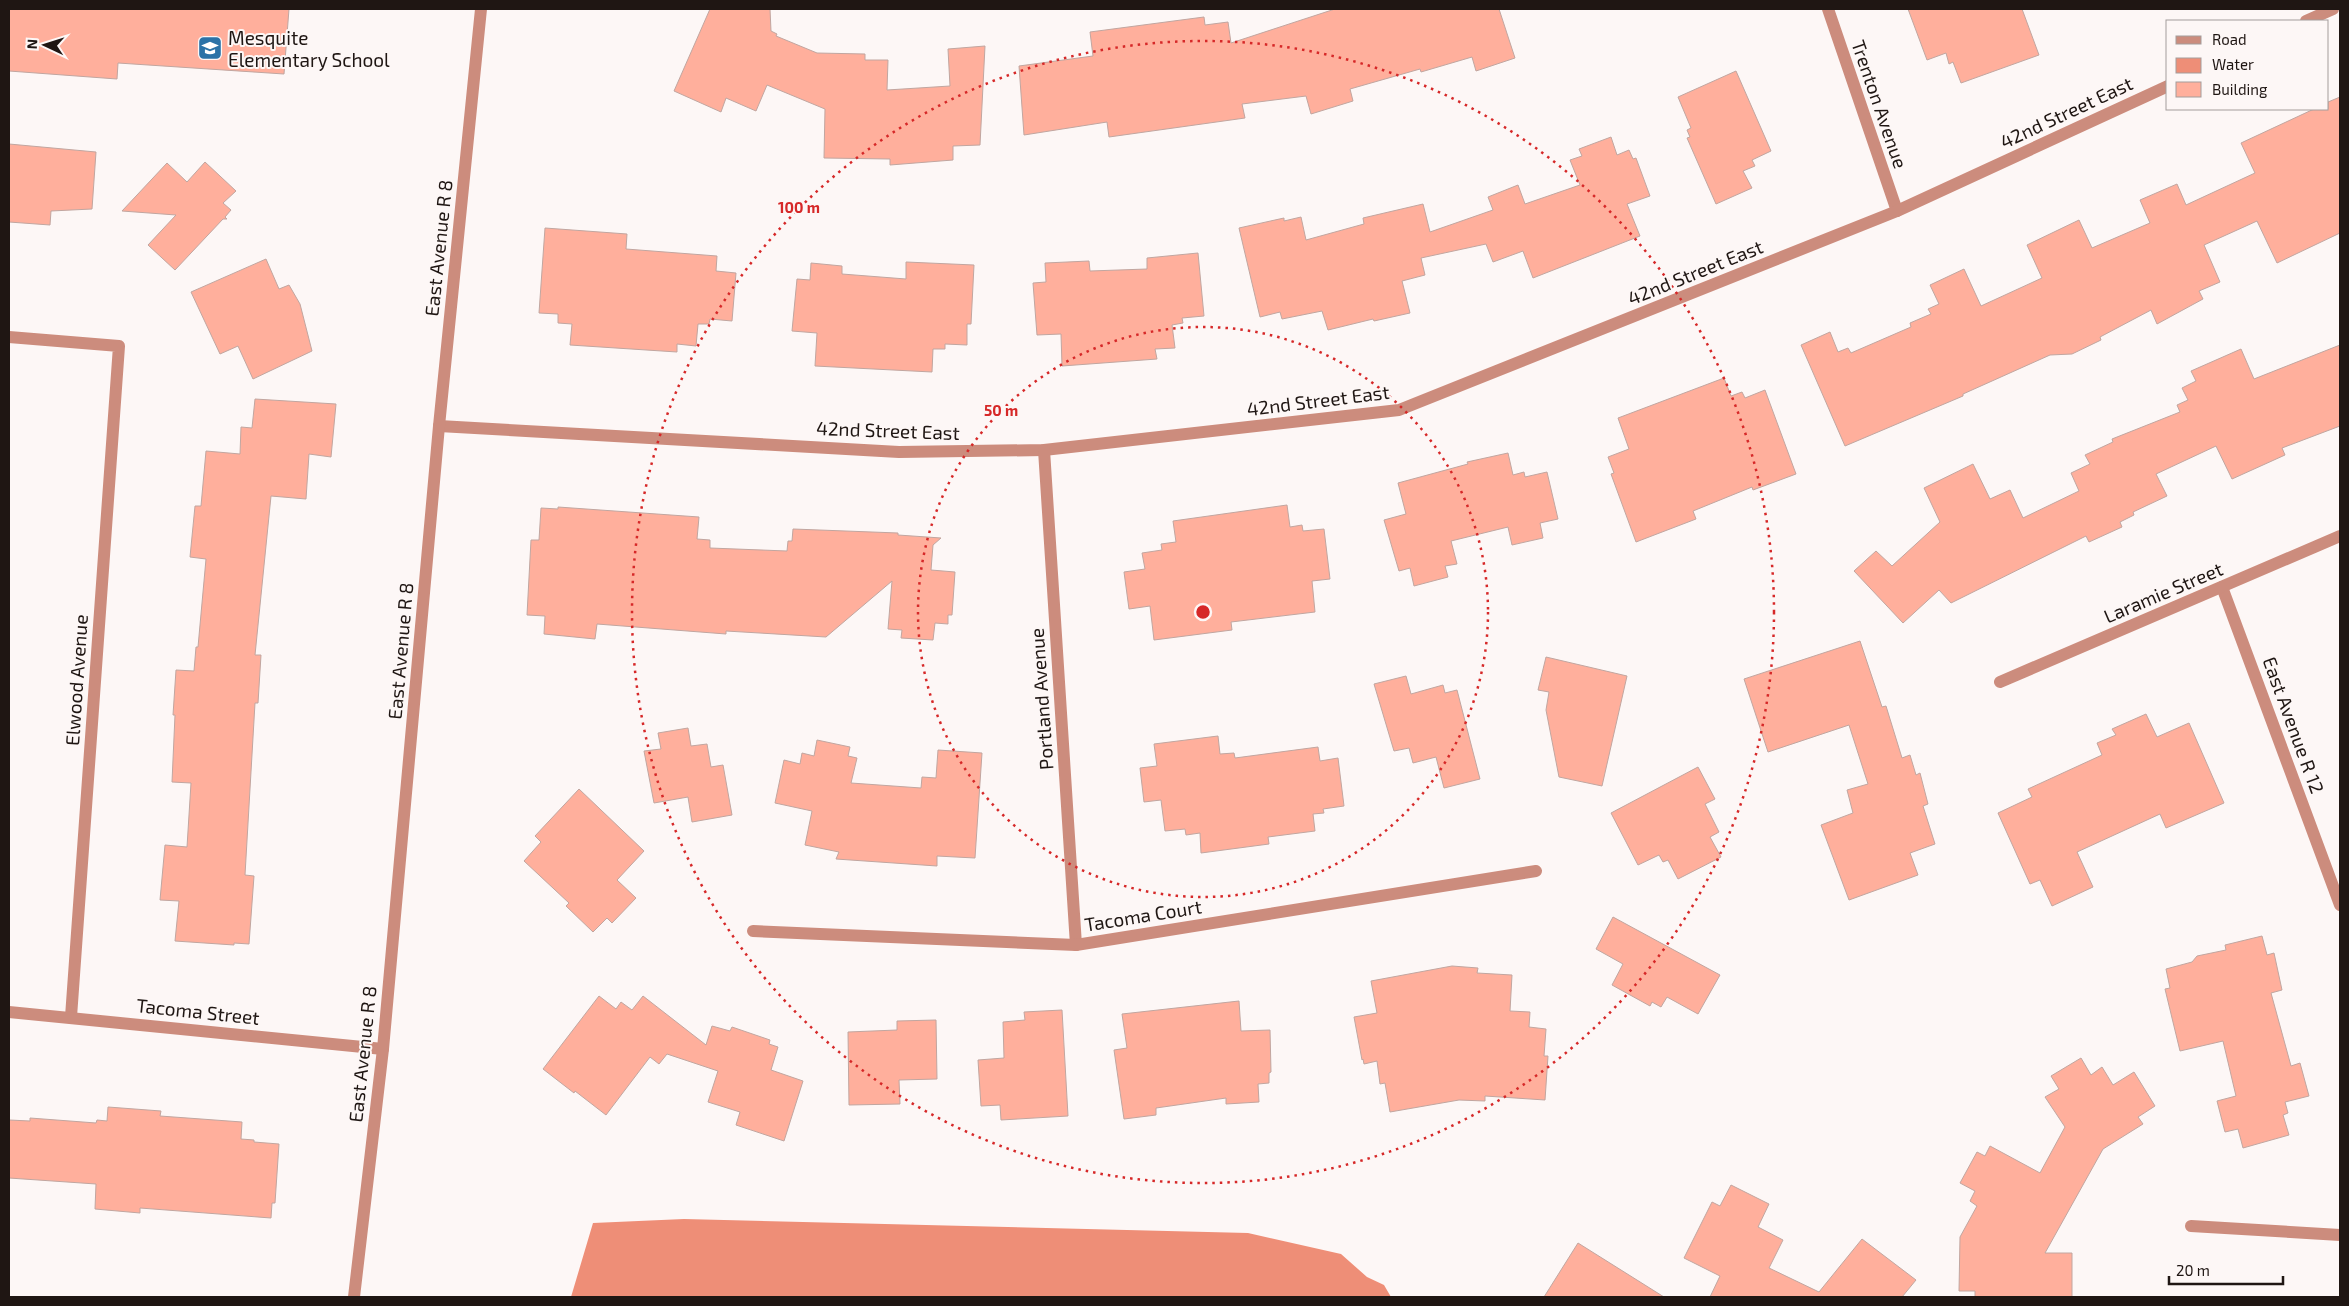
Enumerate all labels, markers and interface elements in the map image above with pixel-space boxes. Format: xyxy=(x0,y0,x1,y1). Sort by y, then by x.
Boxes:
north arrow xyxy=(20,20,70,70)
legend xyxy=(2166,20,2329,110)
place label: Mesquite Elementary School xyxy=(228,26,390,71)
text: Road xyxy=(2212,30,2247,48)
school or university icon: Mesquite Elementary School xyxy=(197,35,223,61)
street label: Trenton Avenue xyxy=(1847,37,1913,171)
text: N xyxy=(23,38,40,50)
text: Water xyxy=(2212,55,2254,73)
street label: 42nd Street East xyxy=(1996,71,2136,153)
text: Building xyxy=(2212,80,2268,98)
street label: East Avenue R 8 xyxy=(419,179,457,317)
text: 100 m xyxy=(778,198,820,216)
street label: 42nd Street East xyxy=(1624,234,1766,310)
street label: 42nd Street East xyxy=(1245,380,1391,420)
text: 50 m xyxy=(984,401,1018,419)
street label: 42nd Street East xyxy=(816,416,960,444)
street label: Laramie Street xyxy=(2100,557,2226,627)
street label: East Avenue R 8 xyxy=(383,582,417,720)
centre of rings xyxy=(1194,603,1212,621)
street label: Elwood Avenue xyxy=(60,614,92,746)
street label: Portland Avenue xyxy=(1025,627,1057,771)
street label: East Avenue R 12 xyxy=(2259,653,2329,797)
street label: Tacoma Court xyxy=(1083,894,1203,936)
street label: East Avenue R 8 xyxy=(343,985,381,1123)
street label: Tacoma Street xyxy=(135,993,261,1029)
scale bar xyxy=(2169,1254,2283,1286)
text: 20 m xyxy=(2176,1261,2210,1279)

